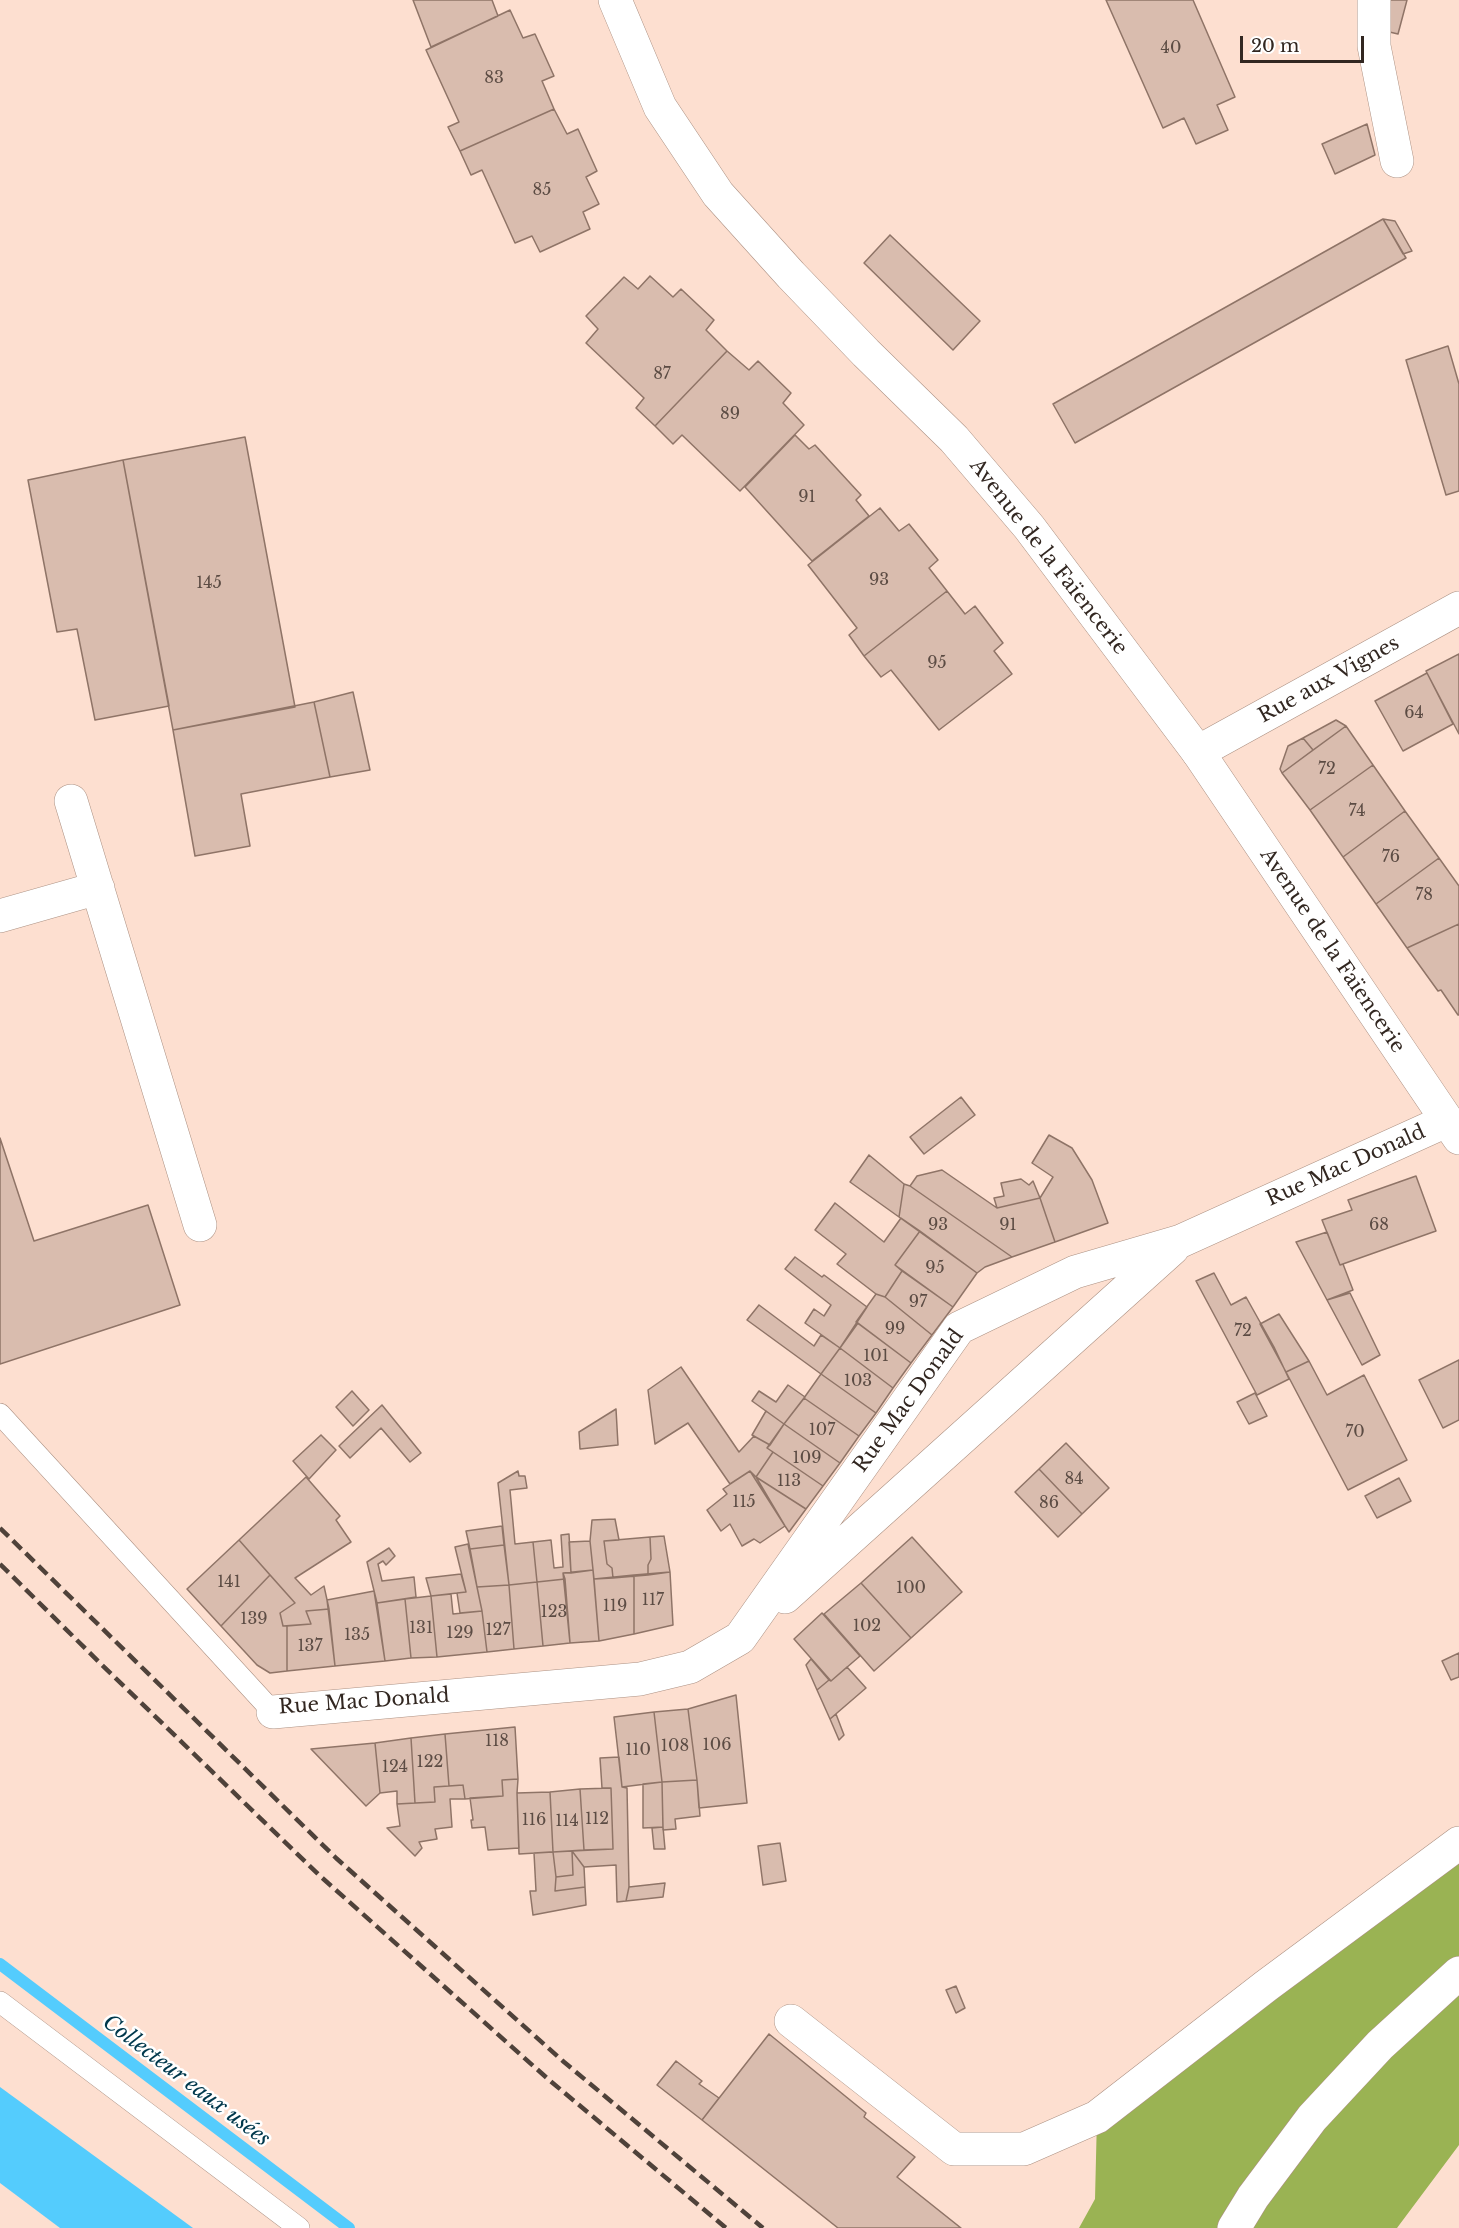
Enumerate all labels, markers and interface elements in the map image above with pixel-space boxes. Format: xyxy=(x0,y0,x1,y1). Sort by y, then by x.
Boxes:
scale bar xyxy=(1243,24,1368,62)
text: 20 m xyxy=(1251,35,1299,57)
house number: 40 xyxy=(1161,38,1181,58)
house number: 83 xyxy=(484,68,504,88)
house number: 85 xyxy=(533,180,551,200)
house number: 87 xyxy=(653,364,671,384)
house number: 89 xyxy=(720,404,740,424)
street label: Avenue de la Faïencerie xyxy=(964,454,1132,660)
house number: 91 xyxy=(798,487,816,507)
house number: 93 xyxy=(869,570,889,590)
house number: 145 xyxy=(196,573,222,593)
street label: Rue aux Vignes xyxy=(1254,631,1404,729)
house number: 95 xyxy=(927,653,947,673)
house number: 64 xyxy=(1404,703,1424,723)
house number: 72 xyxy=(1318,759,1336,779)
house number: 74 xyxy=(1348,801,1366,821)
street label: Avenue de la Faïencerie xyxy=(1254,844,1410,1058)
house number: 76 xyxy=(1382,847,1400,867)
house number: 78 xyxy=(1415,885,1433,905)
street label: Rue Mac Donald xyxy=(1263,1120,1429,1212)
house number: 93 xyxy=(928,1215,948,1235)
house number: 91 xyxy=(999,1215,1017,1235)
house number: 68 xyxy=(1369,1215,1389,1235)
house number: 95 xyxy=(925,1258,945,1278)
house number: 97 xyxy=(909,1292,927,1312)
house number: 99 xyxy=(885,1319,905,1339)
house number: 72 xyxy=(1234,1321,1252,1341)
street label: Rue Mac Donald xyxy=(849,1325,969,1477)
house number: 101 xyxy=(863,1346,889,1366)
house number: 103 xyxy=(844,1371,872,1391)
house number: 107 xyxy=(809,1420,835,1440)
house number: 70 xyxy=(1345,1422,1365,1442)
house number: 109 xyxy=(793,1448,821,1468)
house number: 84 xyxy=(1064,1469,1084,1489)
house number: 113 xyxy=(777,1471,801,1491)
house number: 115 xyxy=(732,1492,756,1512)
house number: 86 xyxy=(1039,1493,1059,1513)
house number: 141 xyxy=(217,1572,241,1592)
house number: 100 xyxy=(896,1578,926,1598)
house number: 117 xyxy=(642,1590,664,1610)
house number: 119 xyxy=(603,1596,627,1616)
house number: 123 xyxy=(541,1602,567,1622)
house number: 139 xyxy=(240,1609,268,1629)
house number: 102 xyxy=(853,1616,881,1636)
house number: 131 xyxy=(409,1618,433,1638)
house number: 127 xyxy=(485,1620,511,1640)
house number: 129 xyxy=(446,1623,474,1643)
house number: 135 xyxy=(344,1625,370,1645)
house number: 137 xyxy=(297,1636,323,1656)
street label: Rue Mac Donald xyxy=(278,1684,450,1720)
house number: 118 xyxy=(485,1731,509,1751)
house number: 106 xyxy=(703,1735,731,1755)
house number: 108 xyxy=(661,1736,689,1756)
house number: 110 xyxy=(625,1740,651,1760)
house number: 122 xyxy=(417,1752,443,1772)
house number: 124 xyxy=(382,1757,408,1777)
house number: 112 xyxy=(585,1809,609,1829)
house number: 116 xyxy=(522,1810,546,1830)
house number: 114 xyxy=(555,1811,579,1831)
water label: Collecteur eaux usées xyxy=(97,2010,275,2152)

